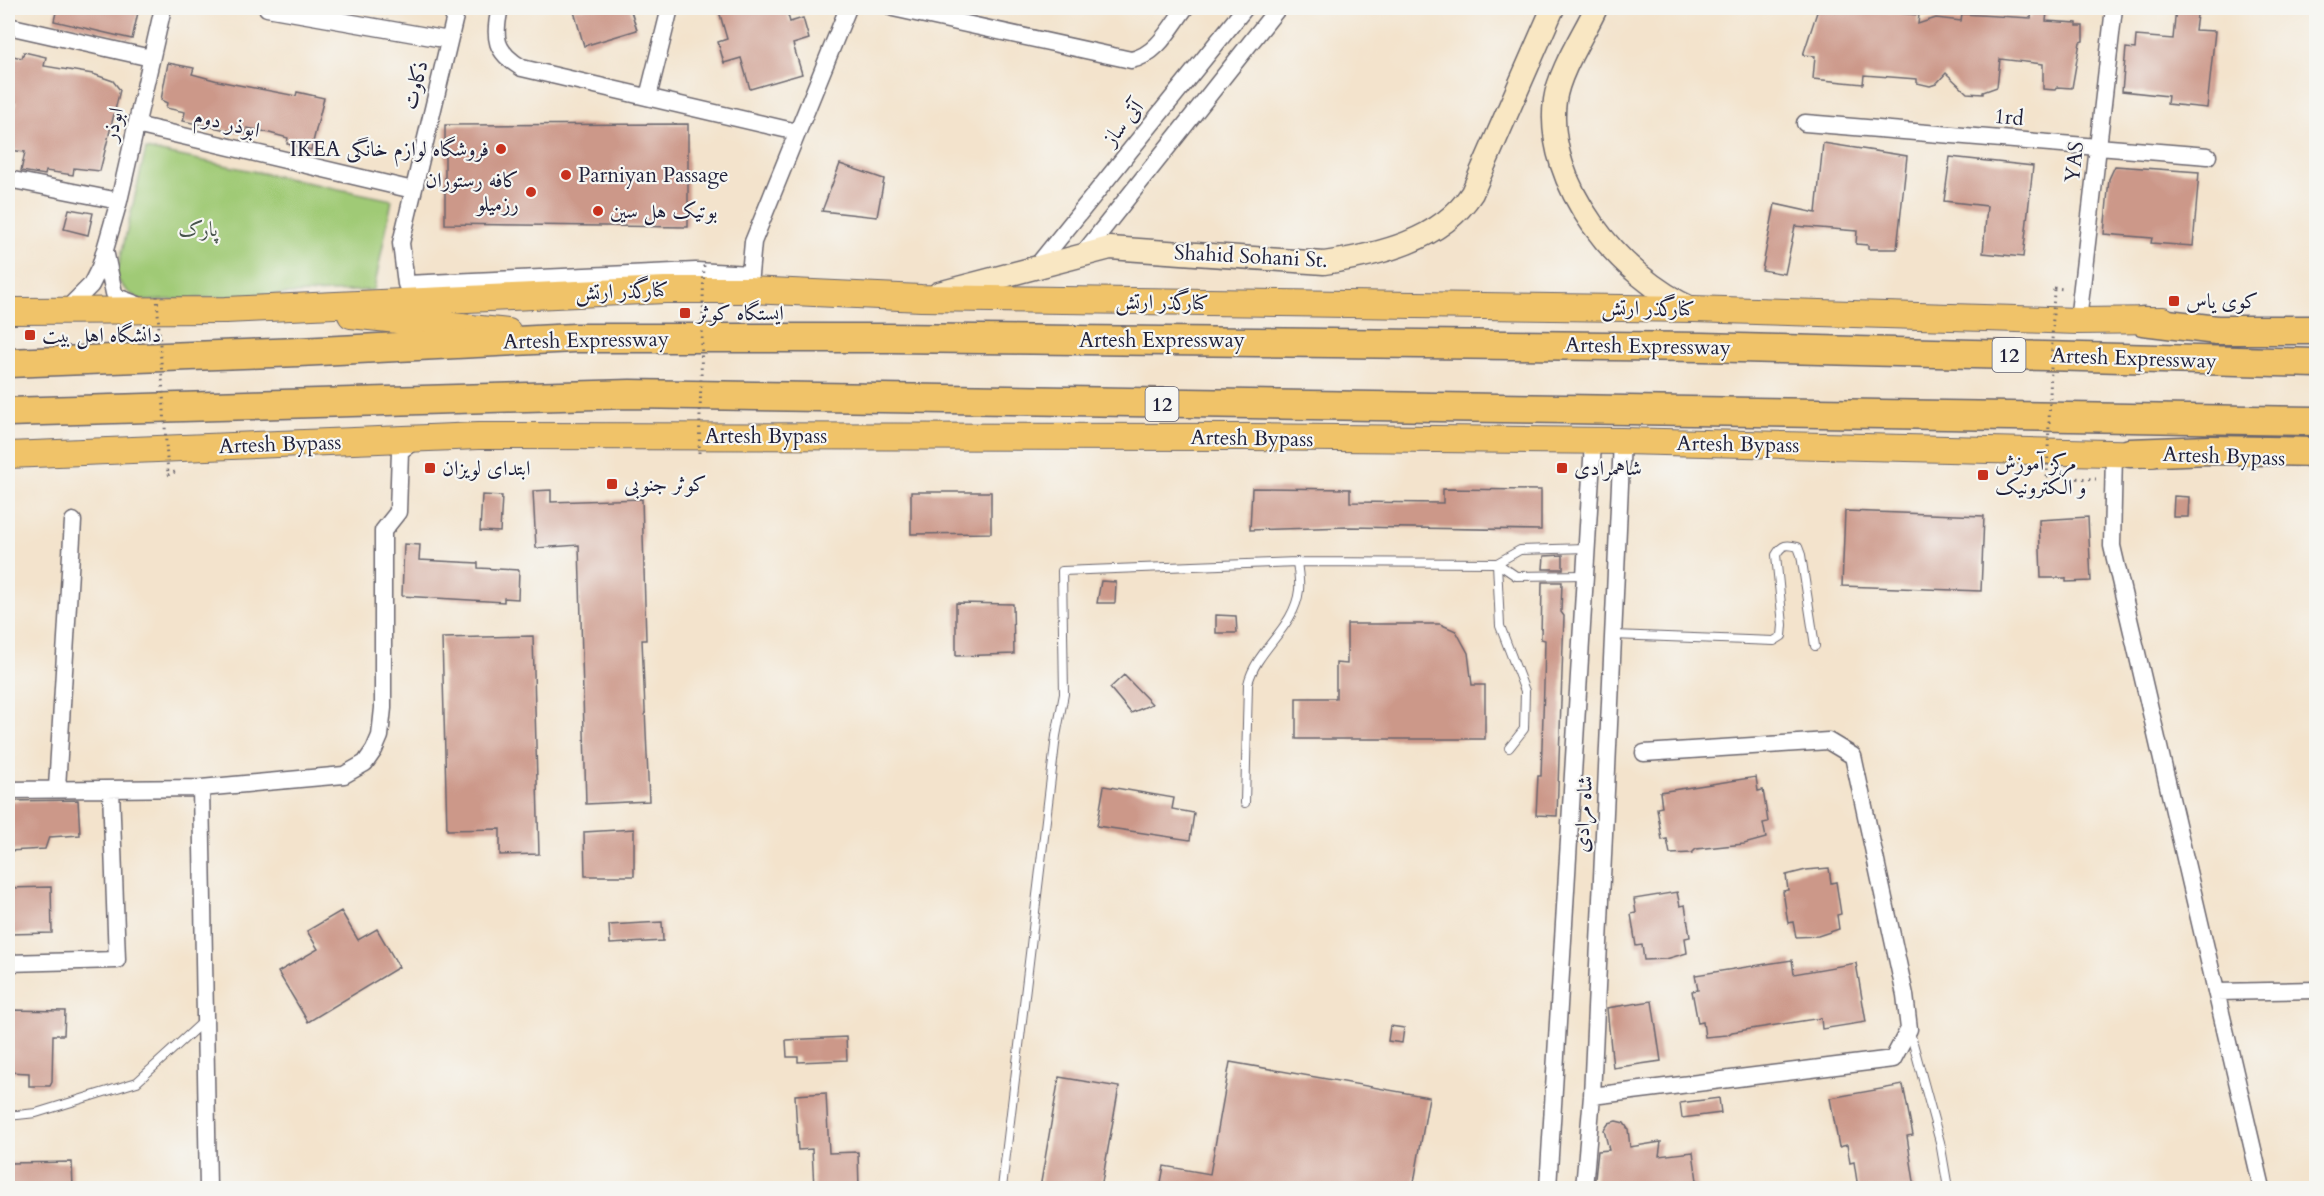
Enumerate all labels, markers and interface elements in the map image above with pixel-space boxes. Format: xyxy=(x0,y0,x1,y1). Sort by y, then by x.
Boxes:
street label: ذکاوت xyxy=(395,58,436,113)
street label: آتی ساز xyxy=(1095,93,1152,154)
street label: ابوذر دوم xyxy=(190,102,263,148)
street label: 1rd xyxy=(1993,102,2025,133)
street label: ابوذر xyxy=(95,104,131,146)
place label: IKEA فروشگاه لوازم خانگی xyxy=(290,135,489,167)
street label: YAS xyxy=(2058,140,2091,184)
marker: IKEA فروشگاه لوازم خانگی xyxy=(494,142,508,156)
place label: Parniyan Passage xyxy=(578,161,729,190)
place label: کافه رستوران رزمیلو xyxy=(425,166,519,219)
marker: Parniyan Passage xyxy=(559,168,573,182)
marker: کافه رستوران رزمیلو xyxy=(524,185,538,199)
place label: بوتیک هل سین xyxy=(610,197,717,226)
marker: بوتیک هل سین xyxy=(591,204,605,218)
park label: پارک xyxy=(178,215,219,244)
street label: Shahid Sohani St. xyxy=(1173,238,1329,275)
street label: کنارگذر ارتش xyxy=(575,274,669,308)
street label: کنارگذر ارتش xyxy=(1115,286,1209,318)
place label: کوی یاس xyxy=(2186,287,2258,316)
street label: کنارگذر ارتش xyxy=(1601,292,1695,324)
marker: کوی یاس xyxy=(2167,294,2181,308)
place label: ایستگاه کوثر xyxy=(695,299,784,328)
marker: ایستگاه کوثر xyxy=(678,306,692,320)
place label: دانشگاه اهل بیت xyxy=(42,321,161,350)
street label: Artesh Expressway xyxy=(503,325,669,356)
street label: Artesh Expressway xyxy=(1079,326,1245,355)
marker: دانشگاه اهل بیت xyxy=(23,328,37,342)
street label: Artesh Expressway xyxy=(1565,331,1731,362)
road number: 12 xyxy=(1992,338,2026,372)
street label: Artesh Expressway xyxy=(2051,341,2217,376)
road number: 12 xyxy=(1146,387,1178,421)
street label: Artesh Bypass xyxy=(705,422,827,451)
street label: Artesh Bypass xyxy=(1190,423,1314,454)
street label: Artesh Bypass xyxy=(218,428,342,461)
street label: Artesh Bypass xyxy=(1676,429,1800,460)
street label: Artesh Bypass xyxy=(2162,440,2286,473)
place label: مرکز آموزش و الکترونیک xyxy=(1995,449,2087,502)
place label: ابتدای لویزان xyxy=(442,454,531,483)
place label: شاهمرادی xyxy=(1574,454,1642,483)
marker: ابتدای لویزان xyxy=(423,461,437,475)
marker: شاهمرادی xyxy=(1555,461,1569,475)
marker: مرکز آموزش و الکترونیک xyxy=(1976,468,1990,482)
place label: کوثر جنوبی xyxy=(624,470,707,499)
marker: کوثر جنوبی xyxy=(605,477,619,491)
street label: شاه مرادی xyxy=(1567,775,1600,853)

